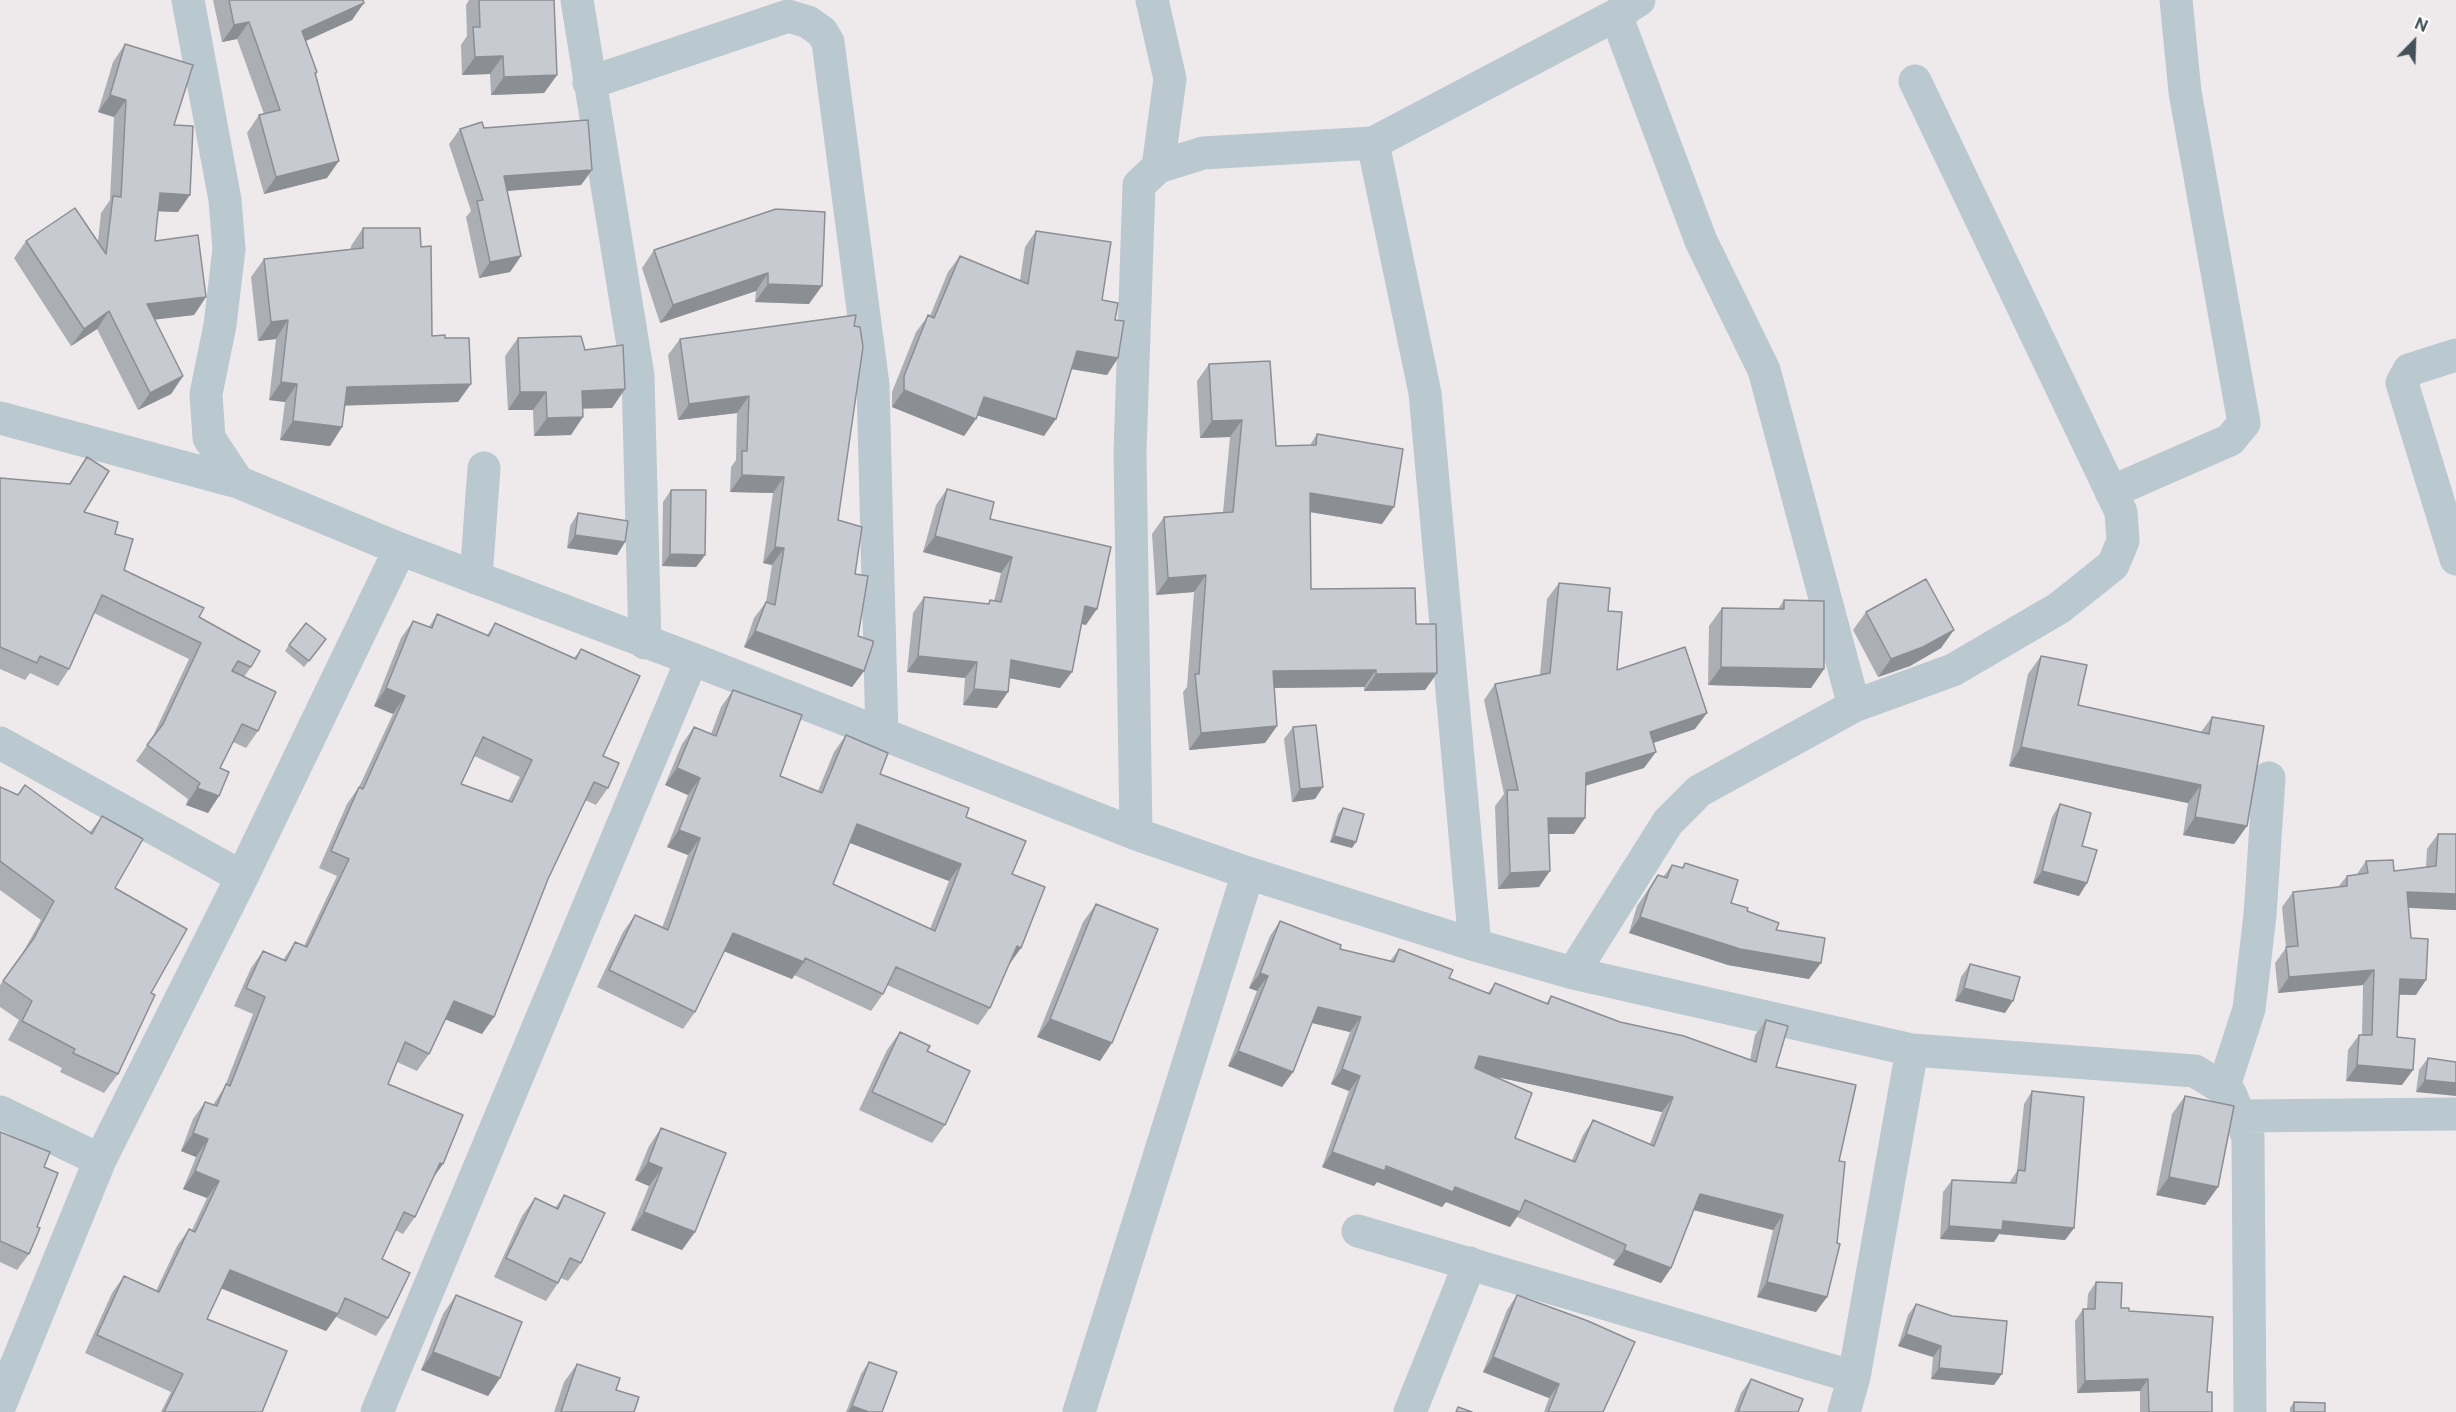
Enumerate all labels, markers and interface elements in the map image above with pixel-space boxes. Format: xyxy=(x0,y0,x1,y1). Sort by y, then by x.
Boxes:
north arrow xyxy=(2384,12,2444,72)
text: N xyxy=(2412,14,2431,36)

